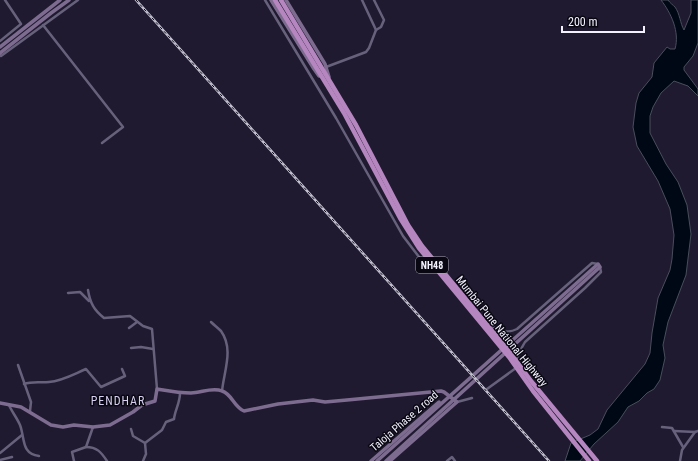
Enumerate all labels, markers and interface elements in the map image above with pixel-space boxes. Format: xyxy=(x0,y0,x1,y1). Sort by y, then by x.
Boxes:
scale bar xyxy=(562,8,644,34)
text: 200 m xyxy=(568,15,598,29)
road number: NH48 xyxy=(416,257,448,273)
street label: Mumbai Pune National Highway xyxy=(453,274,550,389)
street label: Taloja Phase 2 road xyxy=(368,388,441,454)
district label: PENDHAR xyxy=(91,394,145,408)

